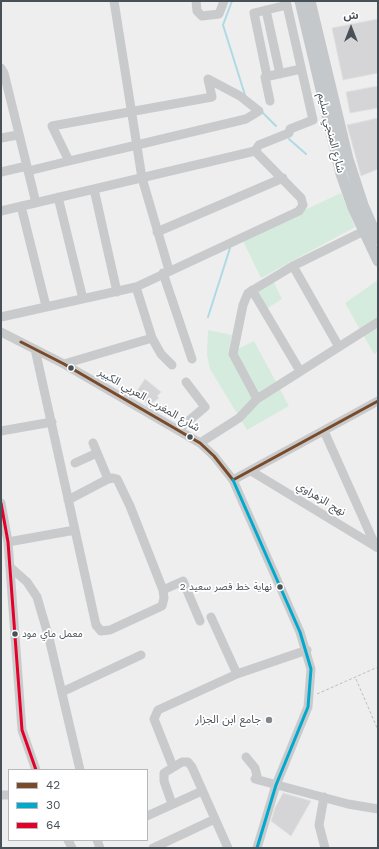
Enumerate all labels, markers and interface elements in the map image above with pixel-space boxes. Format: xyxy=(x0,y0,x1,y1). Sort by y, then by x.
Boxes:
north arrow xyxy=(331,8,371,48)
text: ش xyxy=(343,9,359,22)
street label: شارع المنجي سليم xyxy=(315,92,347,174)
unlabelled marker xyxy=(66,363,76,373)
street label: شارع المغرب العربي الكبير xyxy=(96,366,202,434)
unlabelled marker xyxy=(185,432,195,442)
street label: نهج الزهراوي xyxy=(294,479,348,519)
place label: نهاية خط قصر سعيد 2 xyxy=(180,581,272,593)
marker: نهاية خط قصر سعيد 2 xyxy=(275,582,285,592)
place label: معمل ماي مود xyxy=(22,628,83,640)
marker: معمل ماي مود xyxy=(10,629,20,639)
place label: جامع ابن الجزار xyxy=(195,713,261,727)
marker: جامع ابن الجزار xyxy=(264,715,274,725)
legend xyxy=(8,769,148,841)
text: 42 xyxy=(46,778,60,792)
text: 30 xyxy=(46,798,60,812)
text: 64 xyxy=(46,818,61,832)

